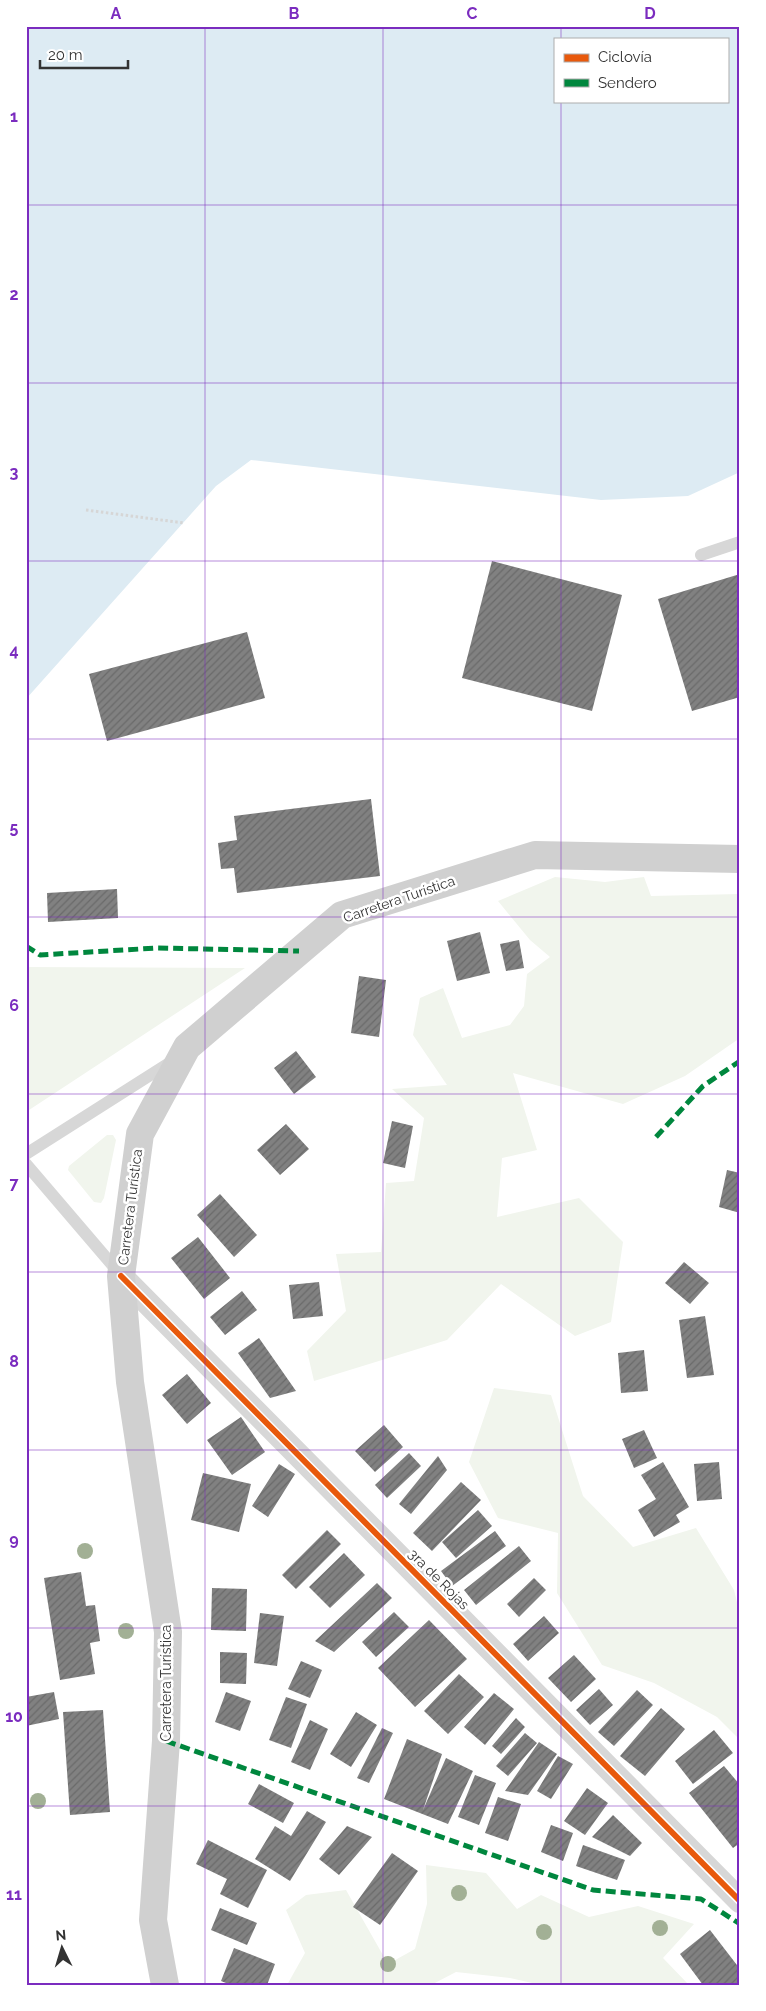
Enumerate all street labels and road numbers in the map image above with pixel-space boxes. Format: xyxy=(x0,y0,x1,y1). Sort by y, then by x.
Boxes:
street label: Carretera Turística xyxy=(341,872,457,926)
street label: Carretera Turística xyxy=(115,1148,145,1266)
street label: 3ra de Rojas xyxy=(405,1545,473,1613)
street label: Carretera Turística xyxy=(158,1625,174,1741)

